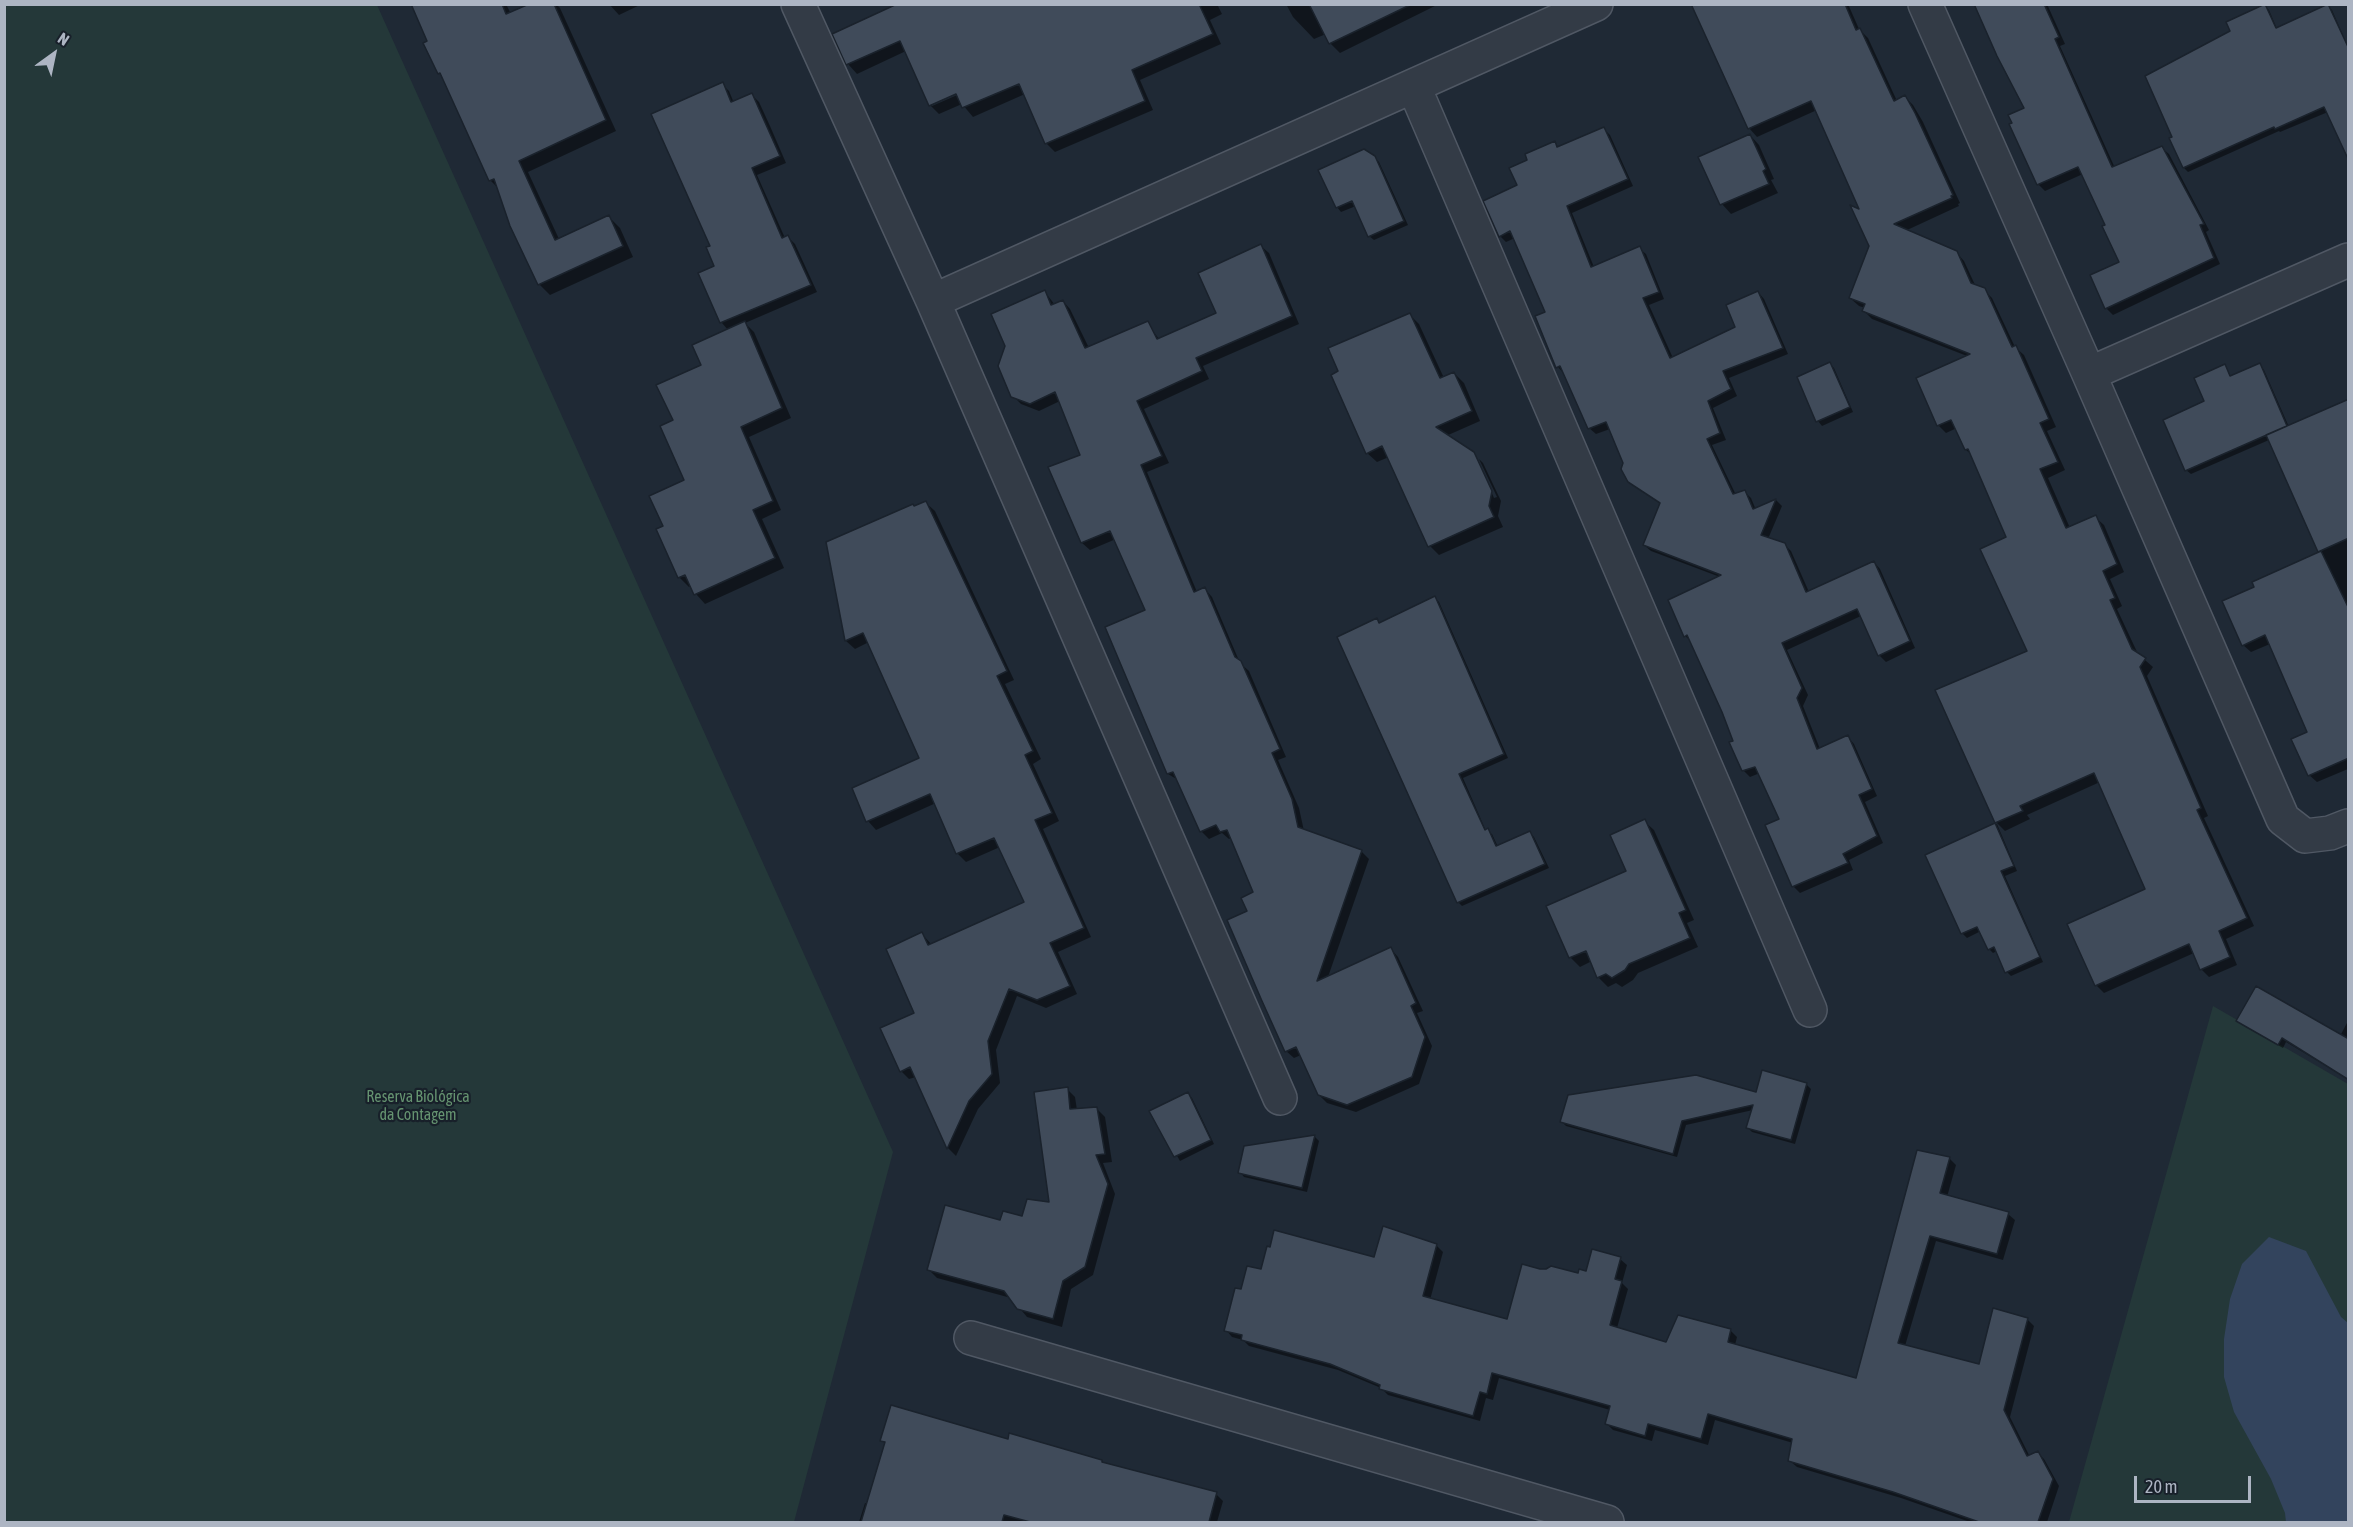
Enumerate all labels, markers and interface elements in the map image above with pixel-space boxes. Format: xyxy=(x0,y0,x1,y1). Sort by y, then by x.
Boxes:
north arrow xyxy=(24,24,84,84)
text: N xyxy=(55,29,73,49)
park label: Reserva Biológica da Contagem xyxy=(366,1087,470,1125)
scale bar xyxy=(2137,1464,2254,1502)
text: 20 m xyxy=(2145,1476,2177,1497)

